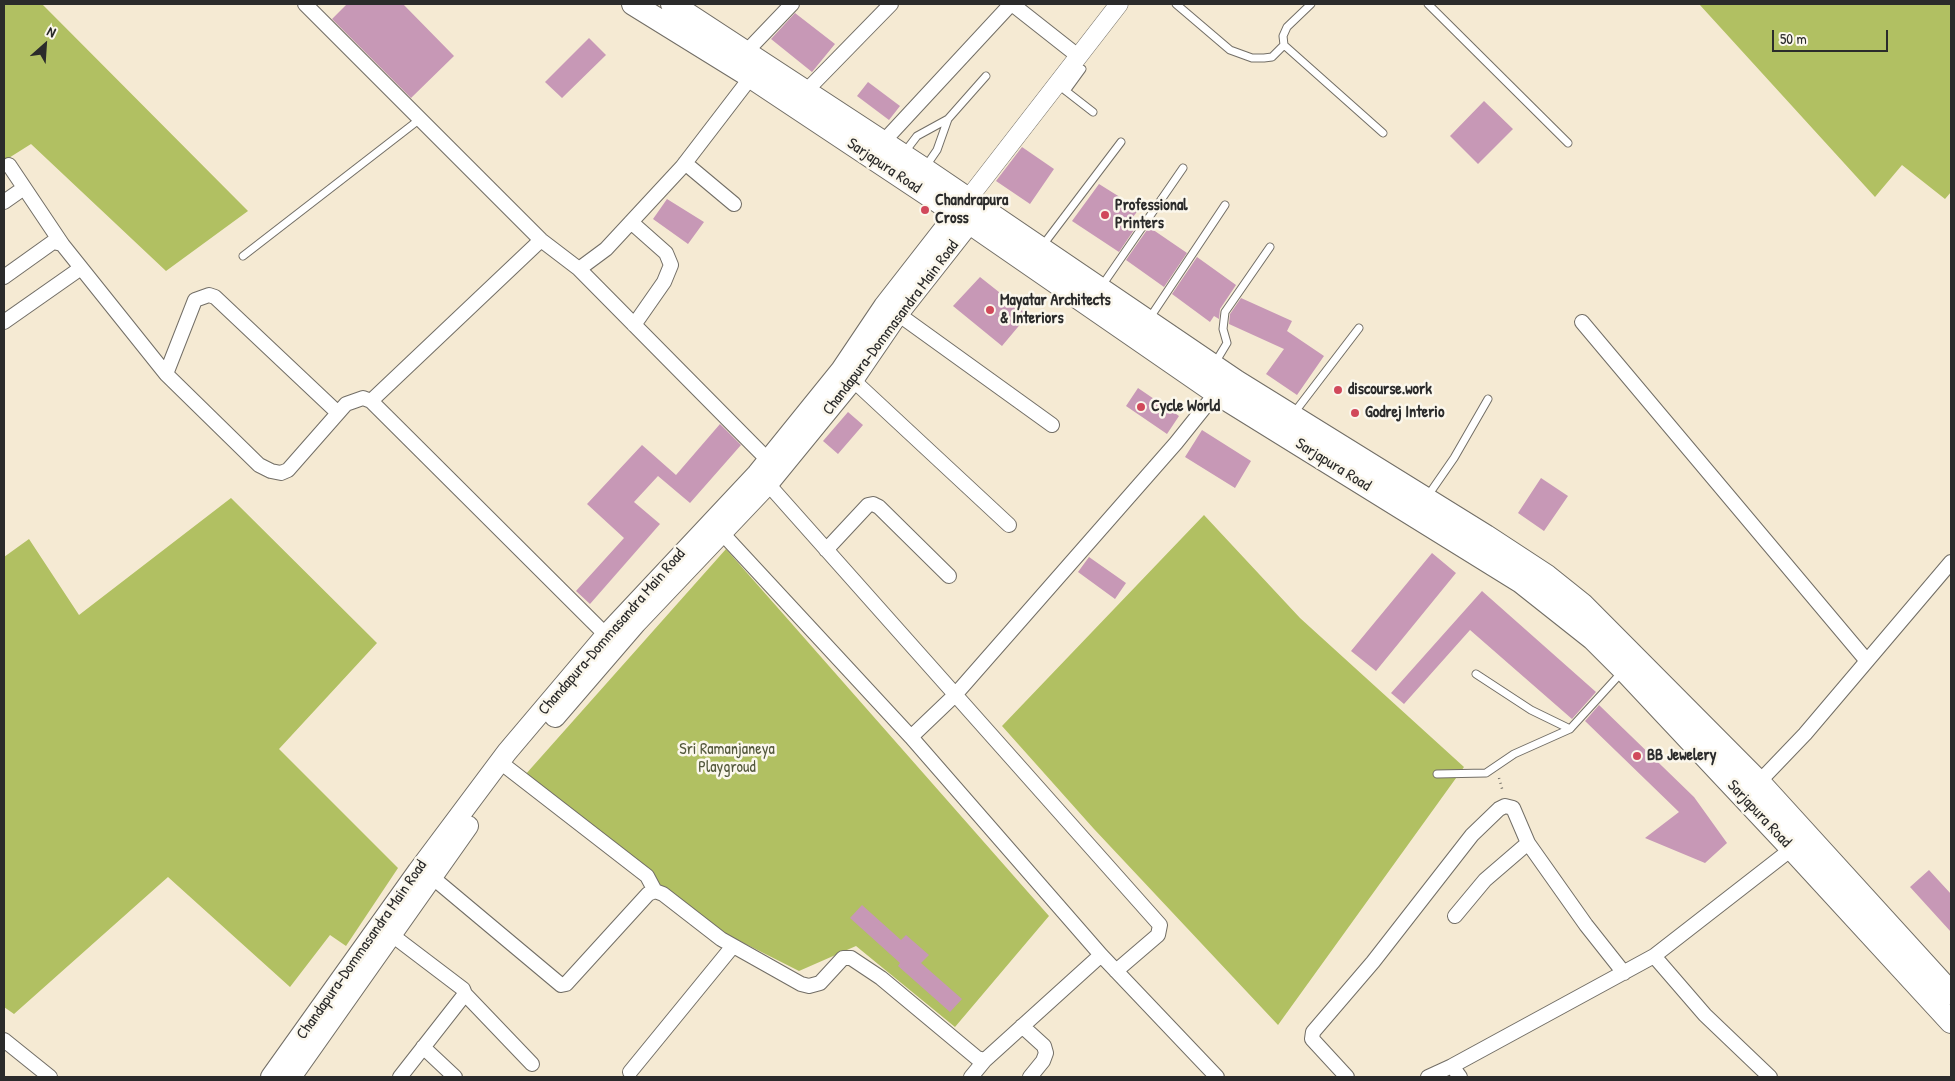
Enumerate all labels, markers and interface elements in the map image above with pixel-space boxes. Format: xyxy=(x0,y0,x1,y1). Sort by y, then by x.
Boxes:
north arrow xyxy=(20,20,70,70)
scale bar xyxy=(1775,20,1891,52)
text: N xyxy=(44,21,59,41)
text: 50 m xyxy=(1780,28,1807,49)
street label: Sarjapura Road xyxy=(843,134,925,198)
place label: Chandrapura Cross xyxy=(935,191,1008,229)
place label: Professional Printers xyxy=(1115,196,1188,234)
marker: Chandrapura Cross xyxy=(919,204,931,216)
marker: Professional Printers xyxy=(1099,209,1111,221)
street label: Chandapura-Dommasandra Main Road xyxy=(819,237,963,419)
place label: Mayatar Architects & Interiors xyxy=(1000,291,1111,329)
marker: Mayatar Architects & Interiors xyxy=(984,304,996,316)
place label: discourse.work xyxy=(1348,380,1432,400)
marker: discourse.work xyxy=(1332,384,1344,396)
place label: Cycle World xyxy=(1151,397,1220,417)
marker: Cycle World xyxy=(1135,401,1147,413)
place label: Godrej Interio xyxy=(1365,403,1444,423)
marker: Godrej Interio xyxy=(1349,407,1361,419)
street label: Sarjapura Road xyxy=(1292,434,1374,496)
street label: Chandapura-Dommasandra Main Road xyxy=(534,545,690,719)
park label: Sri Ramanjaneya Playgroud xyxy=(679,740,775,778)
place label: BB Jewelery xyxy=(1647,746,1717,766)
marker: BB Jewelery xyxy=(1631,750,1643,762)
street label: Sarjapura Road xyxy=(1723,776,1795,852)
street label: Chandapura-Dommasandra Main Road xyxy=(293,857,431,1043)

